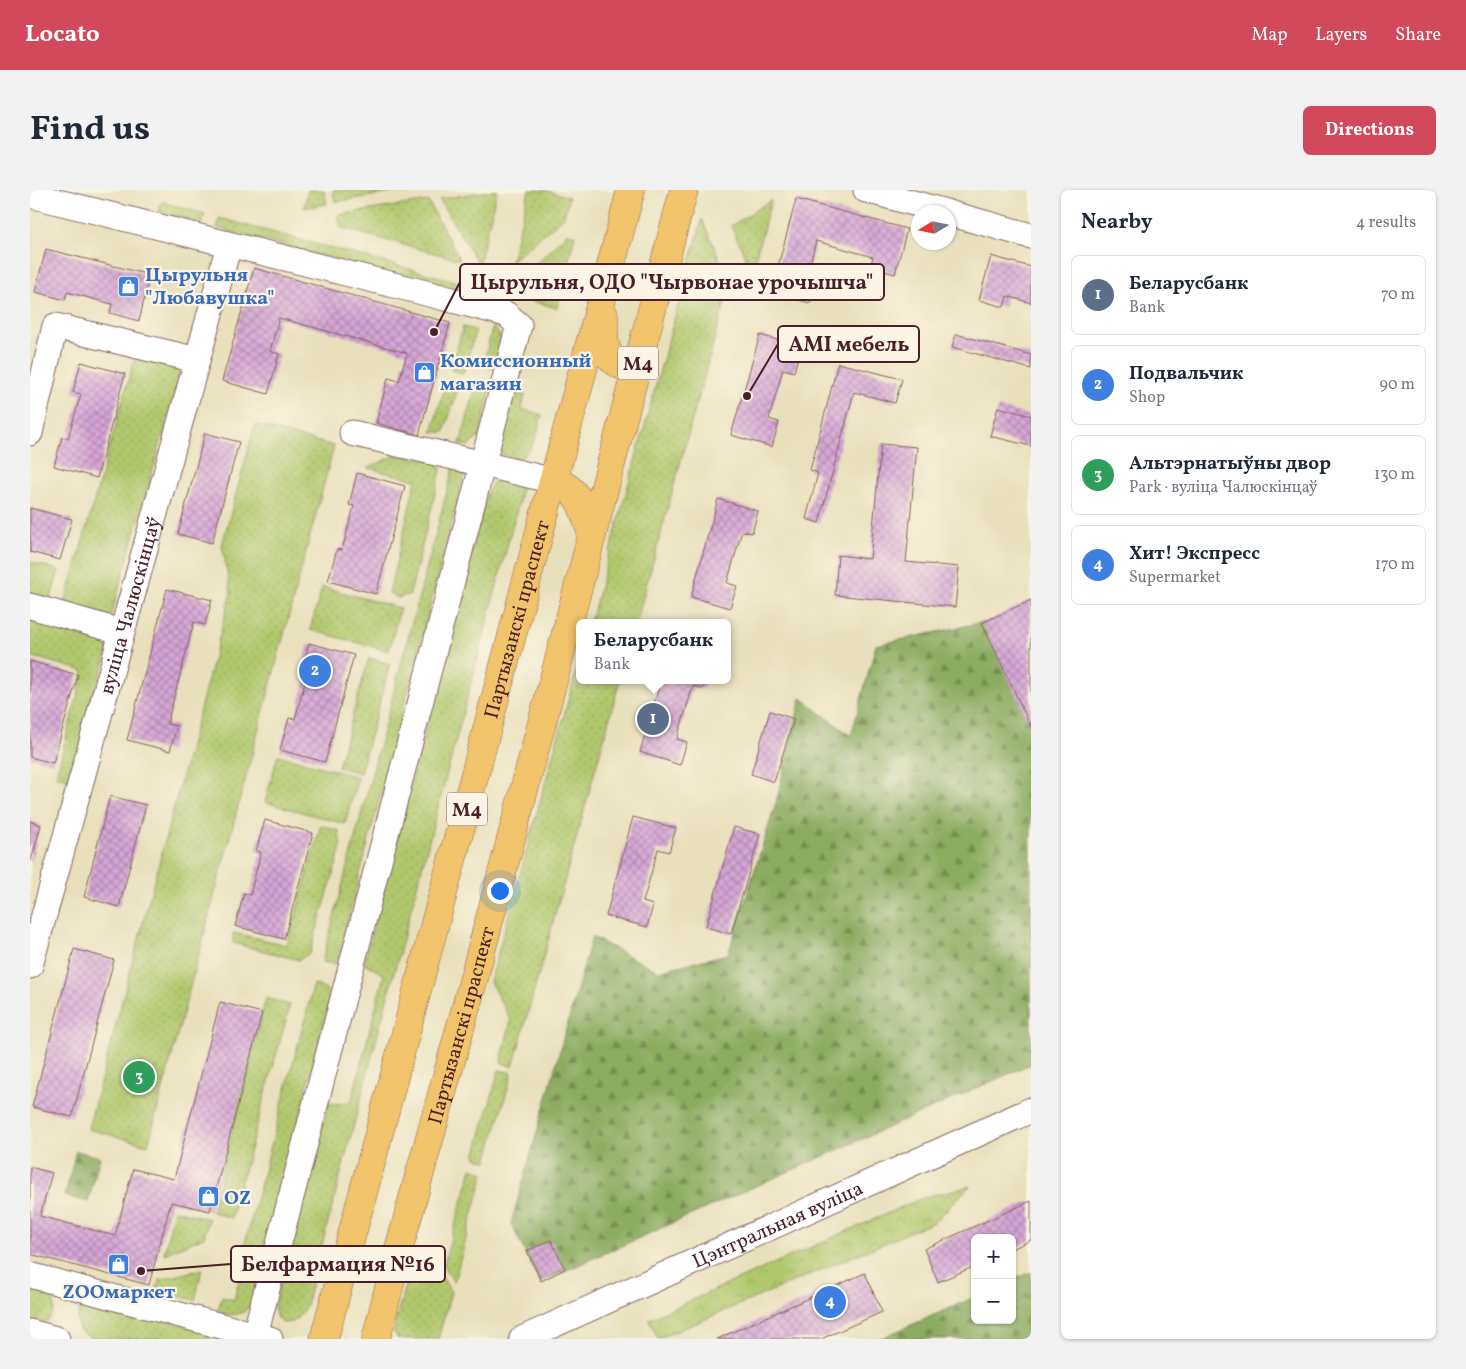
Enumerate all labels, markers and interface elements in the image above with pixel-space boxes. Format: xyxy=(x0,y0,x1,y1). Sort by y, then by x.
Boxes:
text: Locato xyxy=(25,18,100,52)
text: Map xyxy=(1251,23,1287,48)
text: Layers xyxy=(1315,23,1367,48)
text: Share xyxy=(1395,23,1441,48)
text: Find us xyxy=(30,106,150,154)
button: Directions xyxy=(1303,106,1436,155)
north arrow xyxy=(911,205,956,250)
text: Nearby xyxy=(1081,208,1152,237)
text: 4 results xyxy=(1356,212,1416,234)
place label: Цырульня "Любавушка" xyxy=(145,262,275,313)
callout: Цырульня, ОДО "Чырвонае урочышча" xyxy=(460,264,884,300)
text: Цырульня, ОДО "Чырвонае урочышча" xyxy=(471,269,873,298)
text: Беларусбанк xyxy=(1129,271,1248,297)
shop icon: Цырульня "Любавушка" xyxy=(117,274,141,298)
text: 1 xyxy=(1095,284,1101,306)
text: 70 m xyxy=(1381,284,1415,306)
text: Bank xyxy=(1129,297,1165,319)
callout: AMI мебель xyxy=(778,326,919,362)
text: AMI мебель xyxy=(789,331,909,360)
road number: М4 xyxy=(618,346,658,380)
place label: Комиссионный магазин xyxy=(440,348,592,399)
shop icon: Комиссионный магазин xyxy=(412,360,436,384)
text: Подвальчик xyxy=(1129,361,1243,387)
text: 2 xyxy=(1094,374,1102,396)
text: 90 m xyxy=(1379,374,1415,396)
text: Shop xyxy=(1129,387,1165,409)
text: Альтэрнатыўны двор xyxy=(1129,451,1331,477)
text: 3 xyxy=(1094,464,1102,486)
text: 130 m xyxy=(1374,464,1415,486)
text: Park · вуліца Чалюскінцаў xyxy=(1129,477,1317,499)
street label: вуліца Чалюскінцаў xyxy=(94,514,169,698)
street label: Партызанскі праспект xyxy=(478,518,558,722)
text: Хит! Экспресс xyxy=(1129,541,1260,567)
text: 4 xyxy=(1093,554,1103,576)
text: 170 m xyxy=(1375,554,1415,576)
text: Supermarket xyxy=(1129,567,1221,589)
popup xyxy=(576,619,731,684)
text: Беларусбанк xyxy=(594,628,713,654)
pin: 2 xyxy=(299,652,331,690)
text: Bank xyxy=(594,654,630,676)
pin: 1 xyxy=(637,700,669,738)
road number: М4 xyxy=(447,792,487,826)
your location xyxy=(487,878,513,904)
street label: Партызанскі праспект xyxy=(422,924,503,1128)
pin: 3 xyxy=(123,1058,155,1096)
street label: Цэнтральная вуліца xyxy=(688,1175,868,1277)
shop icon: OZ xyxy=(196,1185,220,1209)
place label: OZ xyxy=(224,1185,251,1213)
map controls xyxy=(971,1234,1016,1324)
button: + xyxy=(971,1234,1016,1279)
callout: Белфармация №16 xyxy=(231,1246,445,1282)
text: Белфармация №16 xyxy=(241,1251,435,1280)
shop icon: ZOOмаркет xyxy=(107,1253,131,1277)
place label: ZOOмаркет xyxy=(63,1279,175,1307)
button: − xyxy=(971,1279,1016,1324)
pin: 4 xyxy=(814,1283,846,1321)

